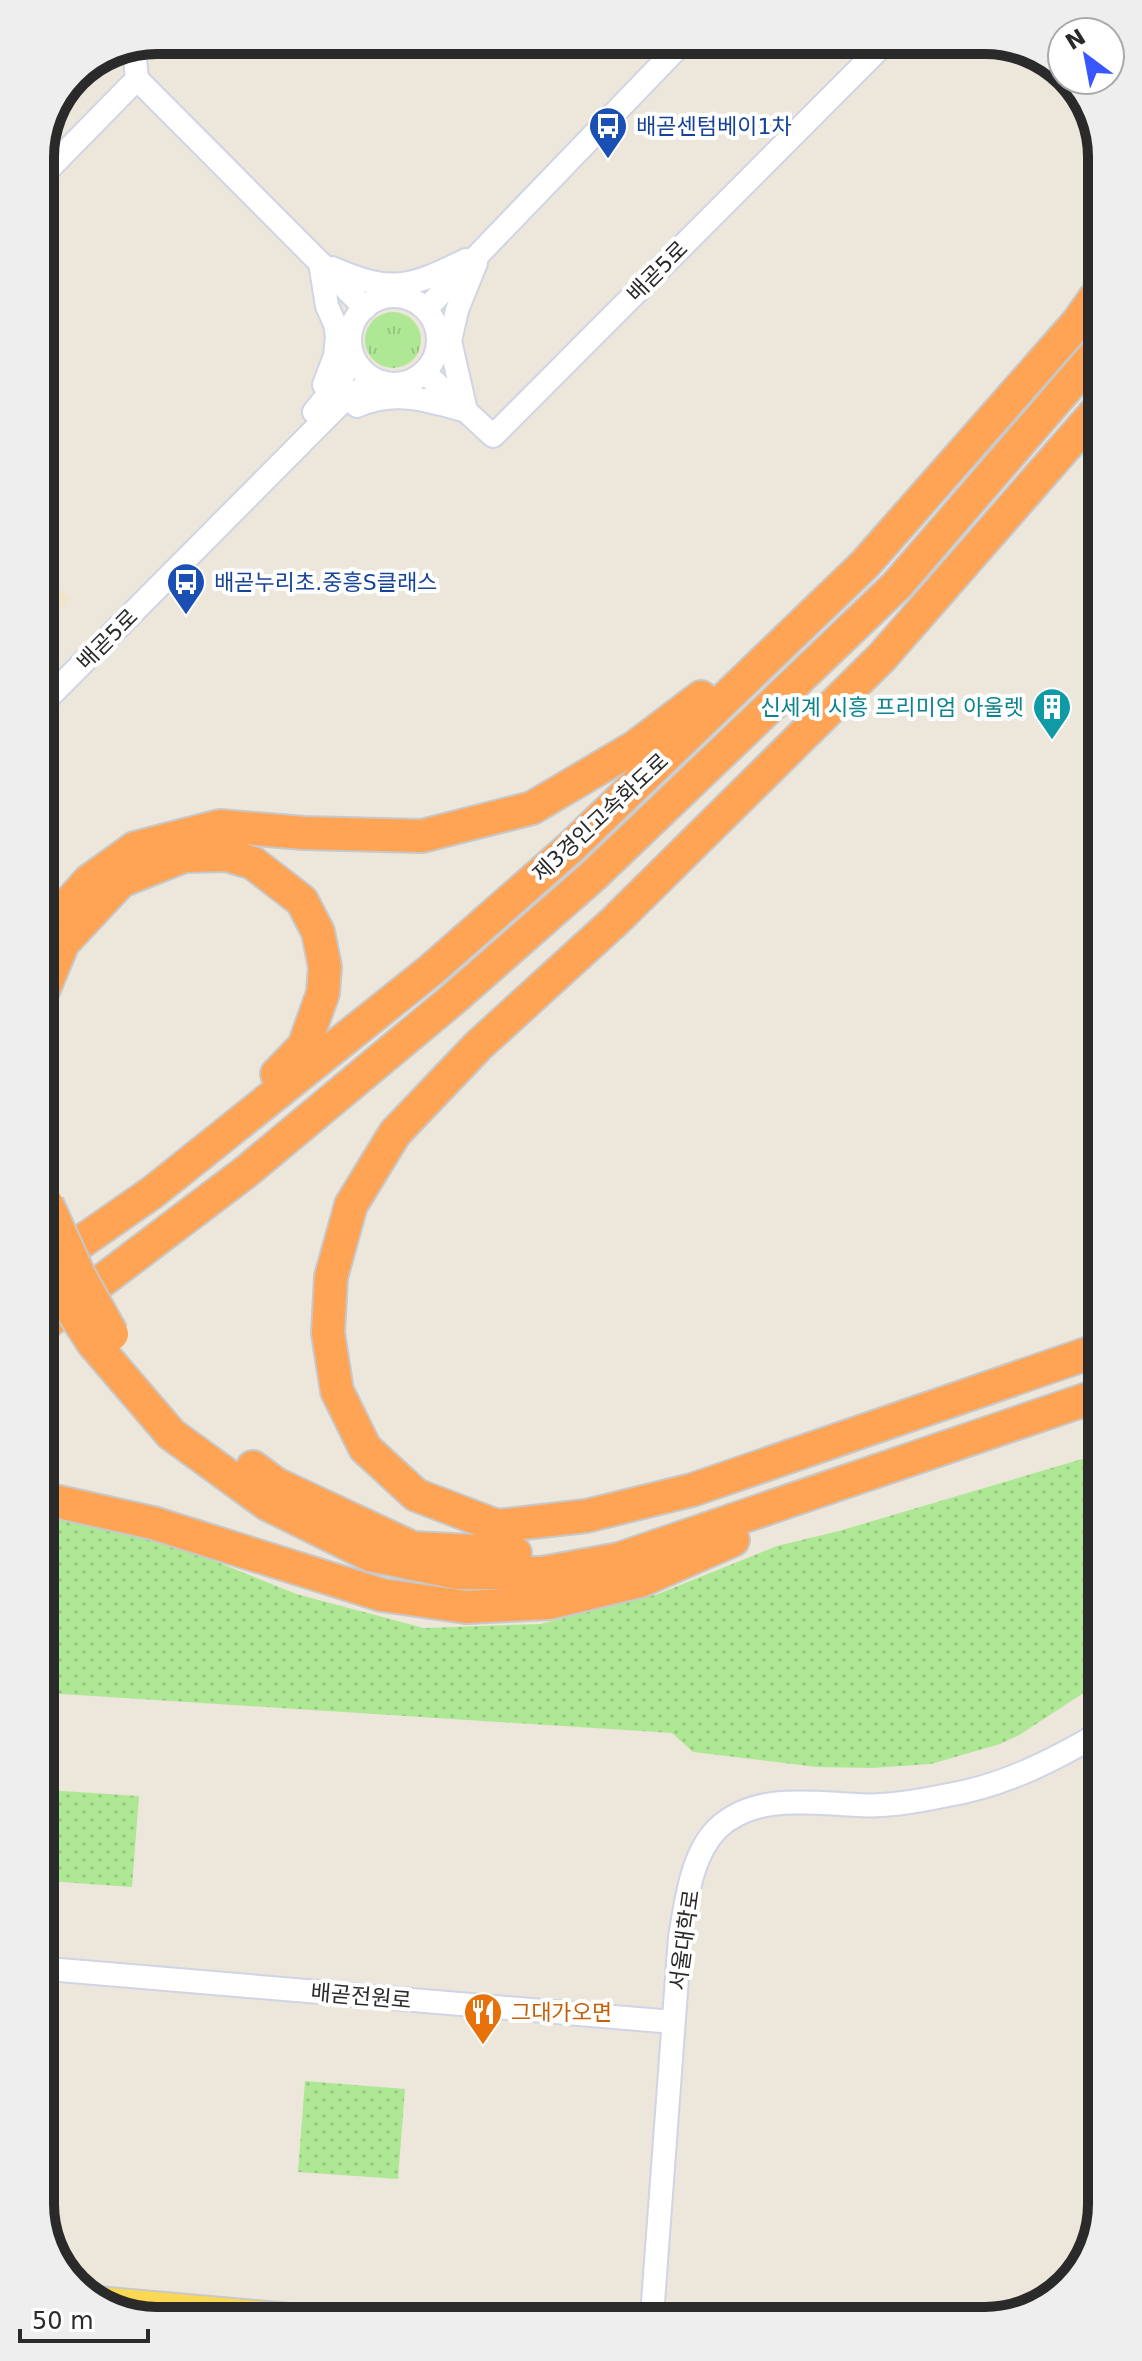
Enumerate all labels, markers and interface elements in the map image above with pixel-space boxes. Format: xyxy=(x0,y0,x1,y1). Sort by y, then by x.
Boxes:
north arrow xyxy=(1046,16,1126,96)
text: N xyxy=(1061,24,1090,55)
bus stop icon: 배곧센텀베이1차 xyxy=(587,105,629,160)
place label: 배곧센텀베이1차 xyxy=(636,114,792,139)
street label: 배곧5로 xyxy=(622,236,693,307)
bus stop icon: 배곧누리초.중흥S클래스 xyxy=(165,561,207,616)
place label: 배곧누리초.중흥S클래스 xyxy=(214,570,437,595)
street label: 배곧5로 xyxy=(72,604,143,675)
building icon: 신세계 시흥 프리미엄 아울렛 xyxy=(1031,686,1073,741)
place label: 신세계 시흥 프리미엄 아울렛 xyxy=(760,695,1024,720)
street label: 제3경인고속화도로 xyxy=(527,748,673,886)
street label: 서울대학로 xyxy=(665,1888,704,1992)
street label: 배곧전원로 xyxy=(309,1980,412,2013)
restaurant icon: 그대가오면 xyxy=(462,1991,504,2046)
place label: 그대가오면 xyxy=(511,2000,612,2025)
scale bar xyxy=(20,2293,148,2343)
text: 50 m xyxy=(32,2307,94,2335)

